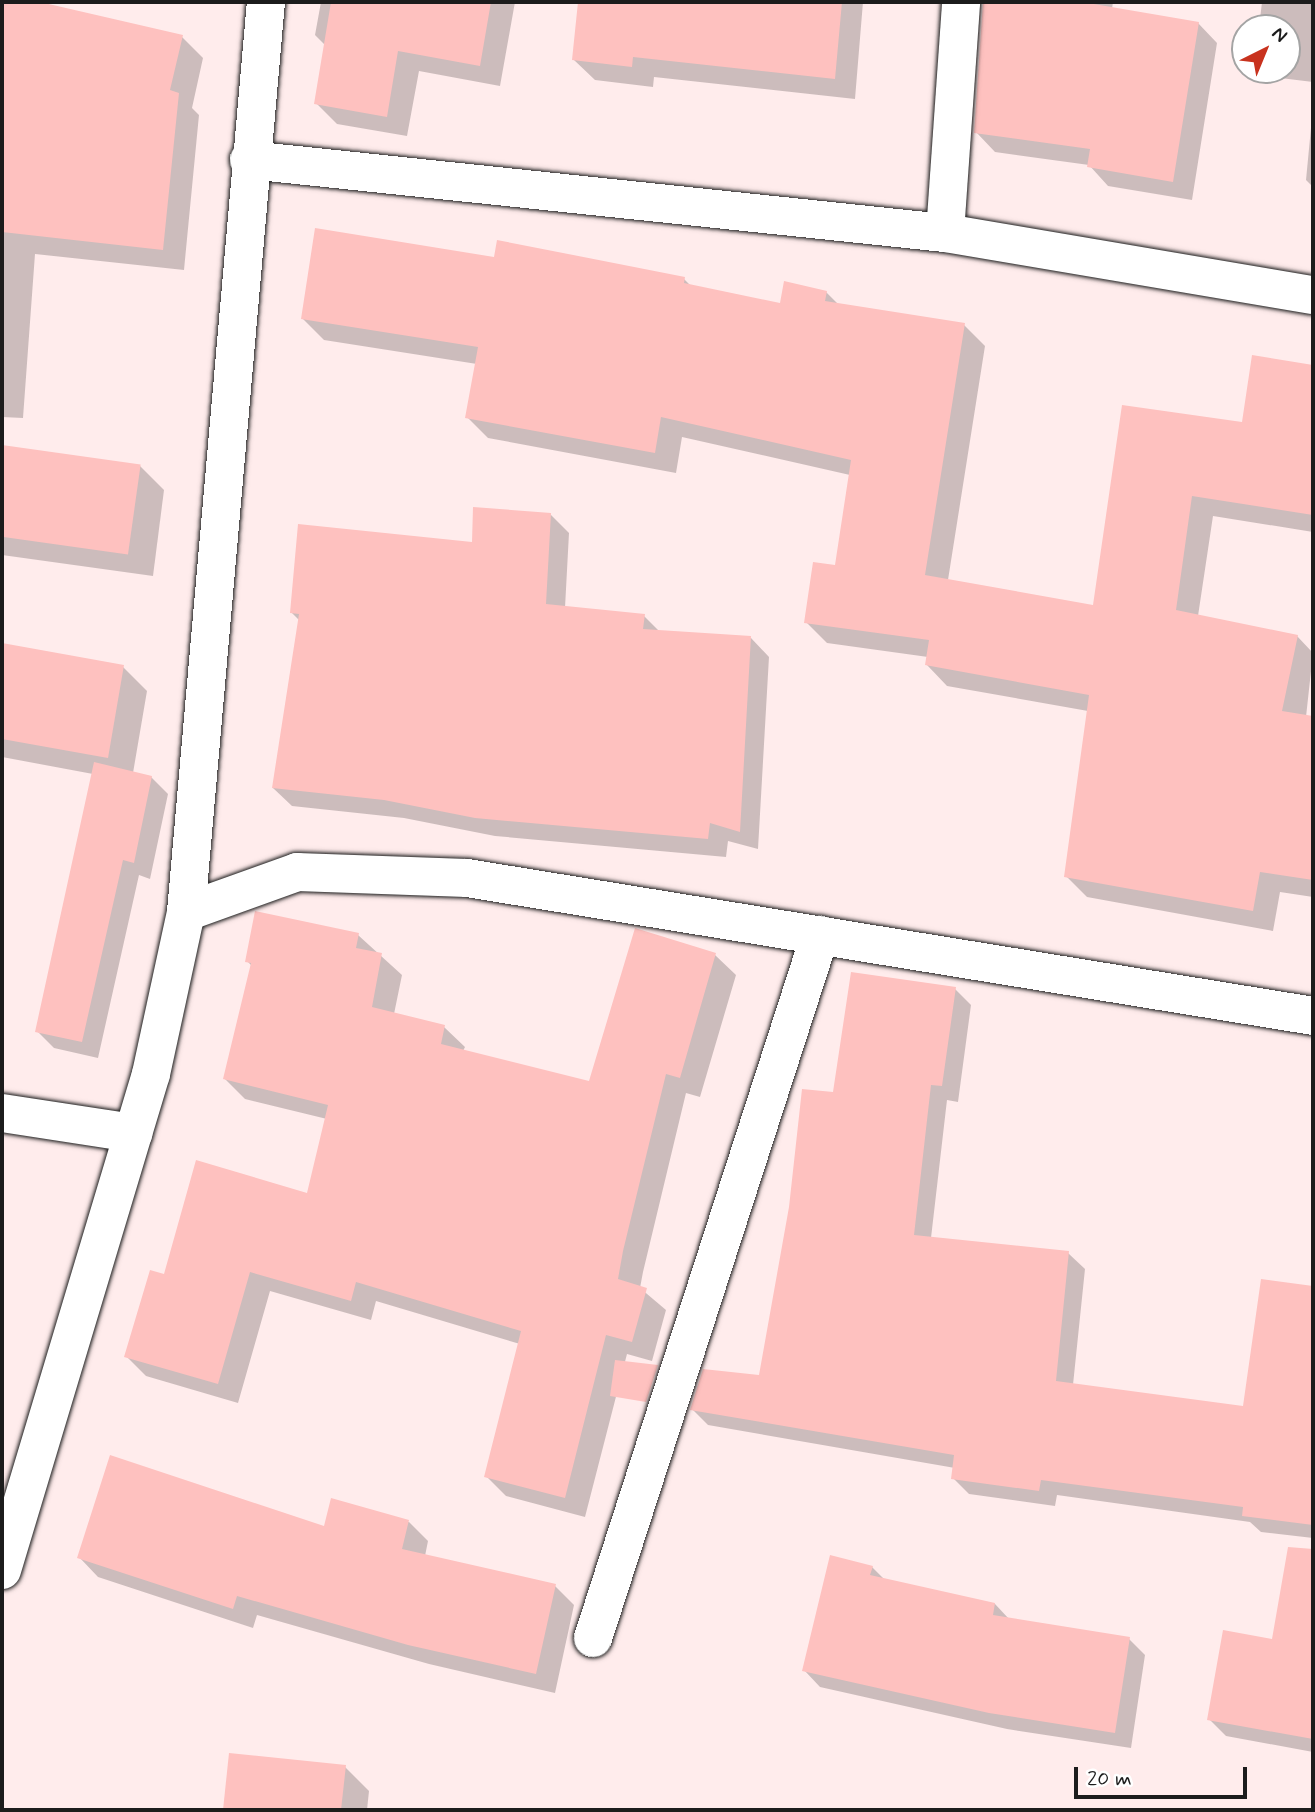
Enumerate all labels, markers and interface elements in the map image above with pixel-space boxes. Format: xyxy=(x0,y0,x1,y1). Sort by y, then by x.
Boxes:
north arrow xyxy=(1231,14,1301,84)
text: N xyxy=(1266,21,1292,48)
scale bar xyxy=(1077,1752,1250,1796)
text: 20 m xyxy=(1087,1765,1132,1793)

